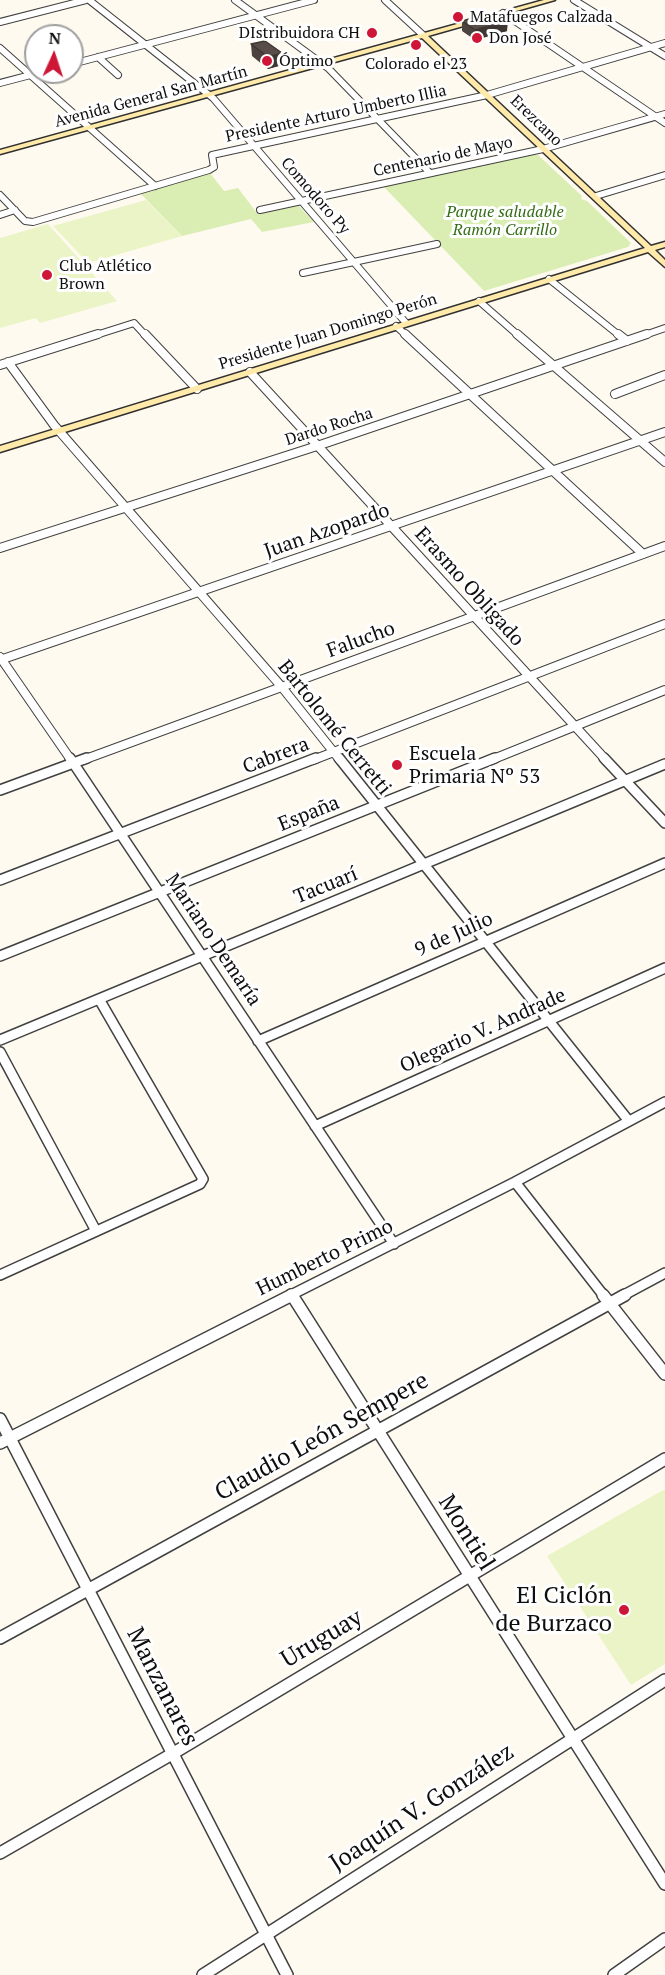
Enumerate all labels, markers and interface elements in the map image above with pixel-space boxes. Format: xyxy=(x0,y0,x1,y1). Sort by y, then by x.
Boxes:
place label: Matafuegos Calzada xyxy=(470,7,613,27)
marker: Matafuegos Calzada xyxy=(451,10,465,24)
place label: DIstribuidora CH xyxy=(239,23,360,43)
north arrow xyxy=(24,24,84,84)
marker: DIstribuidora CH xyxy=(365,26,379,40)
text: N xyxy=(48,27,61,49)
place label: Don José xyxy=(489,28,552,48)
marker: Don José xyxy=(470,31,484,45)
marker: Colorado el 23 xyxy=(409,38,423,52)
place label: Óptimo xyxy=(279,51,333,71)
marker: Óptimo xyxy=(260,54,274,68)
place label: Colorado el 23 xyxy=(365,54,467,74)
street label: Avenida General San Martín xyxy=(53,62,249,132)
street label: Presidente Arturo Umberto Illia xyxy=(224,81,448,147)
street label: Erezcano xyxy=(506,92,566,150)
street label: Centenario de Mayo xyxy=(371,133,515,181)
street label: Comodoro Py xyxy=(276,154,354,238)
park label: Parque saludable Ramón Carrillo xyxy=(446,202,564,240)
place label: Club Atlético Brown xyxy=(59,256,152,294)
marker: Club Atlético Brown xyxy=(40,268,54,282)
street label: Presidente Juan Domingo Perón xyxy=(217,290,439,374)
street label: Dardo Rocha xyxy=(283,404,375,450)
street label: Juan Azopardo xyxy=(261,498,393,564)
street label: Erasmo Obligado xyxy=(409,523,529,651)
street label: Falucho xyxy=(324,617,398,663)
street label: Bartolomé Cerretti xyxy=(272,656,396,800)
street label: Cabrera xyxy=(239,732,313,780)
place label: Escuela Primaria Nº 53 xyxy=(409,742,540,789)
marker: Escuela Primaria Nº 53 xyxy=(390,758,404,772)
street label: España xyxy=(275,791,343,837)
street label: Tacuarí xyxy=(291,862,361,910)
street label: Mariano Demaría xyxy=(160,869,266,1011)
street label: 9 de Julio xyxy=(411,907,497,963)
street label: Olegario V. Andrade xyxy=(396,984,570,1078)
street label: Humberto Primo xyxy=(253,1215,397,1301)
street label: Claudio León Sempere xyxy=(210,1366,434,1508)
street label: Montiel xyxy=(432,1490,500,1576)
place label: El Ciclón de Burzaco xyxy=(495,1582,612,1638)
marker: El Ciclón de Burzaco xyxy=(617,1603,631,1617)
street label: Uruguay xyxy=(276,1604,368,1674)
street label: Manzanares xyxy=(120,1623,204,1751)
street label: Joaquín V. González xyxy=(325,1738,519,1878)

